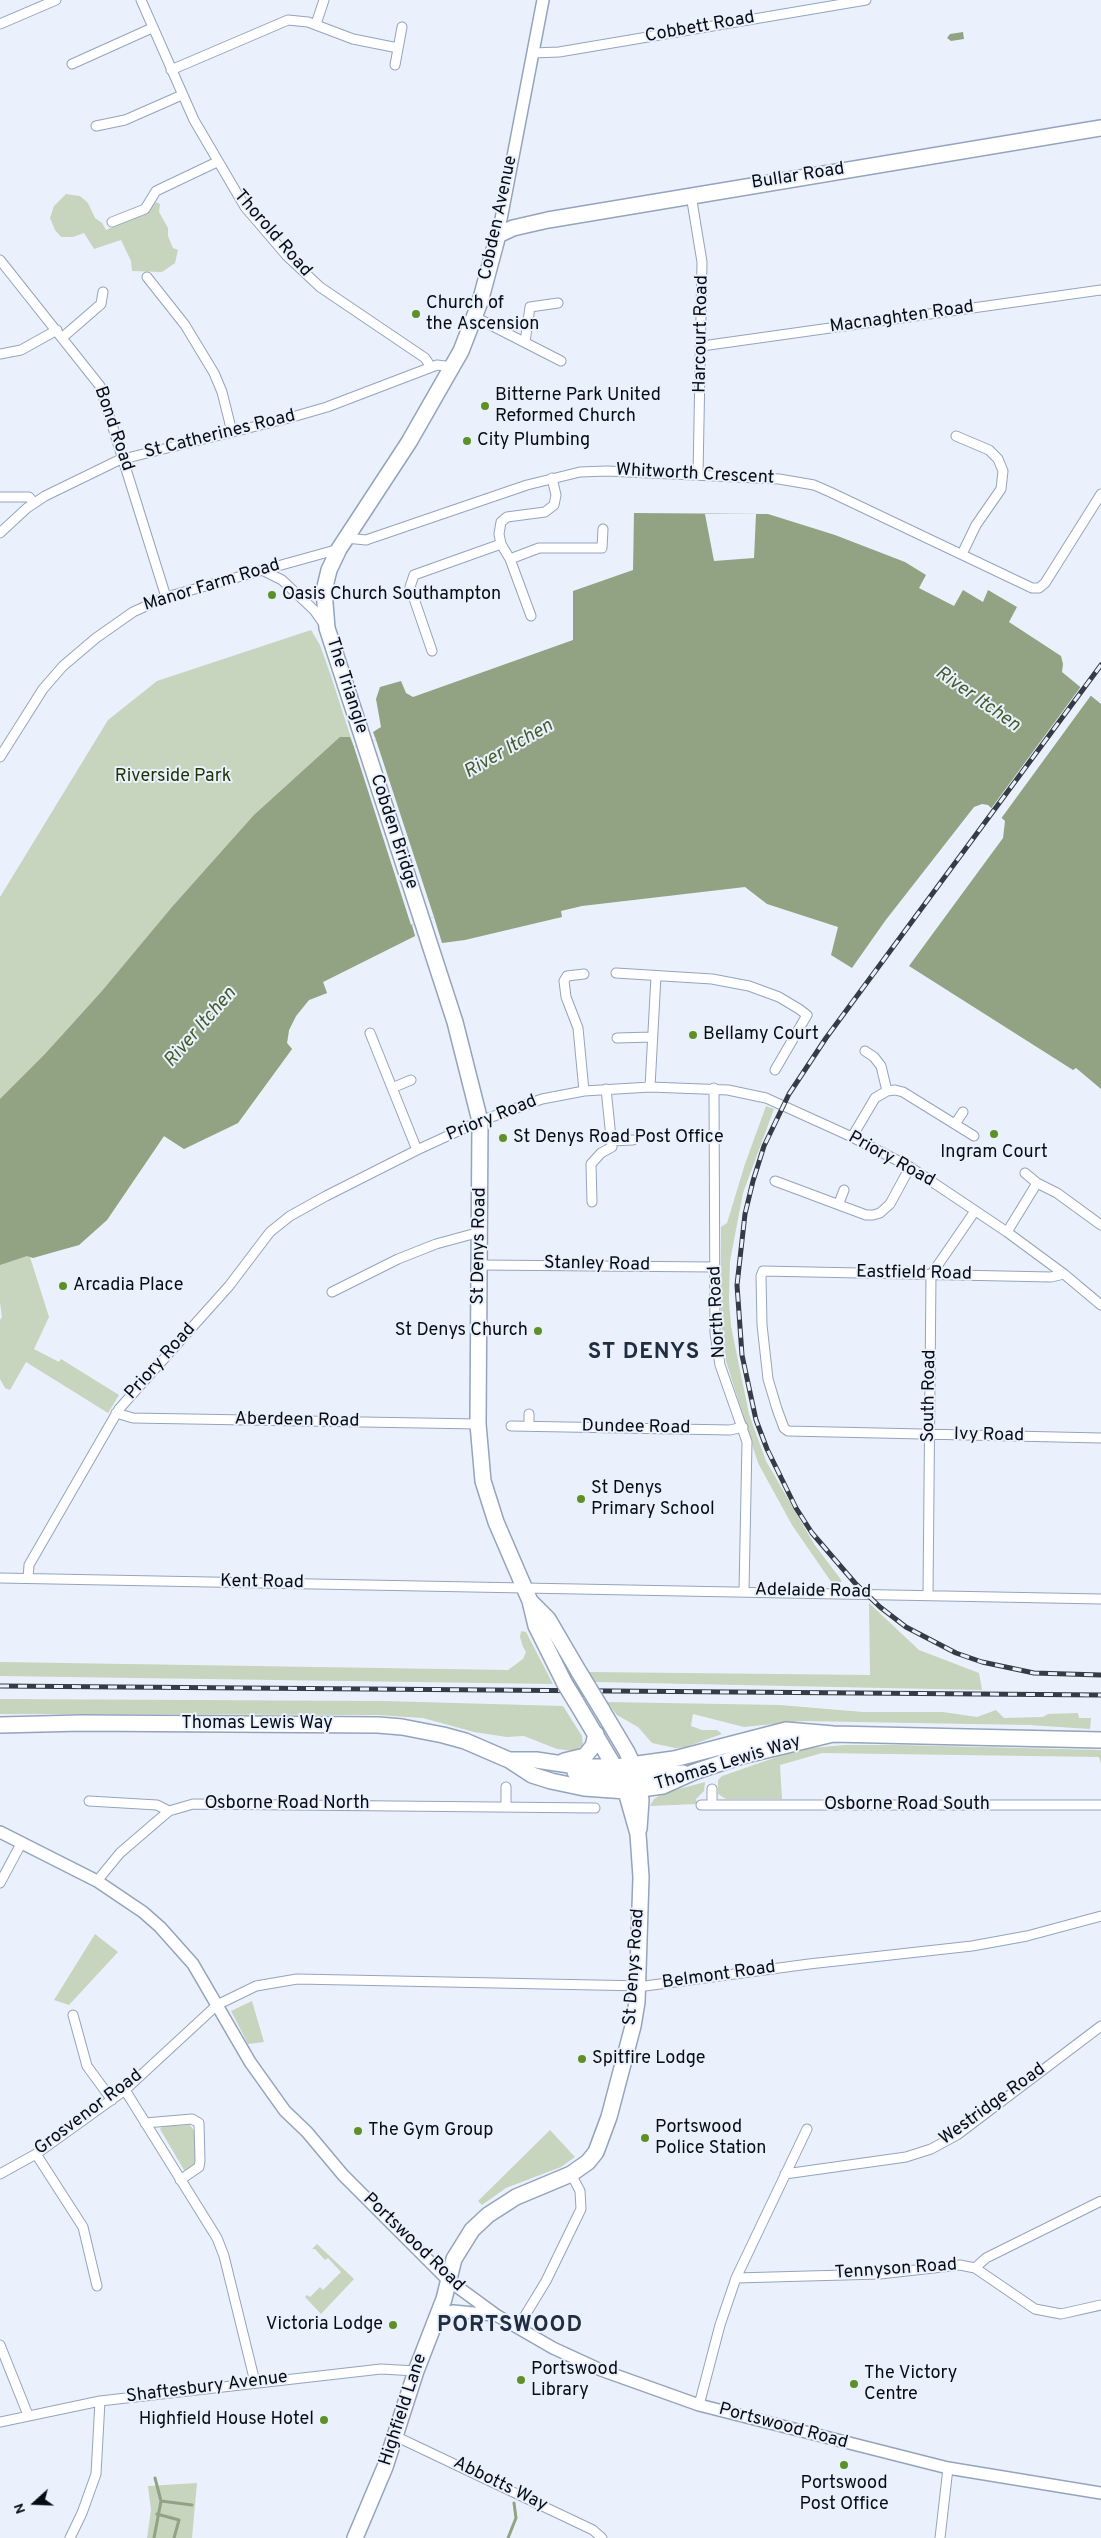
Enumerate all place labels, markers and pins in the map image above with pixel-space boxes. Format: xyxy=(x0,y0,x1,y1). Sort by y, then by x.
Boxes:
place label: Church of the Ascension xyxy=(426,293,539,336)
marker: Church of the Ascension xyxy=(410,308,422,320)
place label: Bitterne Park United Reformed Church xyxy=(495,385,661,428)
marker: Bitterne Park United Reformed Church xyxy=(479,400,491,412)
place label: City Plumbing xyxy=(477,430,590,452)
marker: City Plumbing xyxy=(461,435,473,447)
place label: Oasis Church Southampton xyxy=(282,584,501,606)
marker: Oasis Church Southampton xyxy=(266,589,278,601)
place label: Bellamy Court xyxy=(703,1024,819,1046)
marker: Bellamy Court xyxy=(687,1029,699,1041)
place label: St Denys Road Post Office xyxy=(513,1127,724,1149)
marker: Ingram Court xyxy=(988,1128,1000,1140)
marker: St Denys Road Post Office xyxy=(497,1132,509,1144)
place label: Ingram Court xyxy=(940,1142,1048,1164)
place label: Arcadia Place xyxy=(73,1275,183,1297)
marker: Arcadia Place xyxy=(57,1280,69,1292)
place label: St Denys Church xyxy=(395,1320,528,1342)
marker: St Denys Church xyxy=(532,1325,544,1337)
place label: St Denys Primary School xyxy=(591,1478,715,1520)
marker: St Denys Primary School xyxy=(575,1493,587,1505)
place label: Spitfire Lodge xyxy=(592,2048,705,2070)
marker: Spitfire Lodge xyxy=(576,2053,588,2065)
place label: Portswood Police Station xyxy=(655,2117,766,2160)
place label: The Gym Group xyxy=(368,2120,493,2142)
marker: The Gym Group xyxy=(352,2125,364,2137)
marker: Portswood Police Station xyxy=(639,2132,651,2144)
place label: Victoria Lodge xyxy=(266,2314,383,2336)
marker: Victoria Lodge xyxy=(387,2319,399,2331)
place label: Portswood Library xyxy=(531,2359,618,2402)
place label: The Victory Centre xyxy=(864,2363,957,2406)
marker: Portswood Library xyxy=(515,2374,527,2386)
marker: The Victory Centre xyxy=(848,2378,860,2390)
place label: Highfield House Hotel xyxy=(139,2409,314,2431)
marker: Highfield House Hotel xyxy=(318,2414,330,2426)
marker: Portswood Post Office xyxy=(838,2459,850,2471)
place label: Portswood Post Office xyxy=(799,2473,889,2516)

